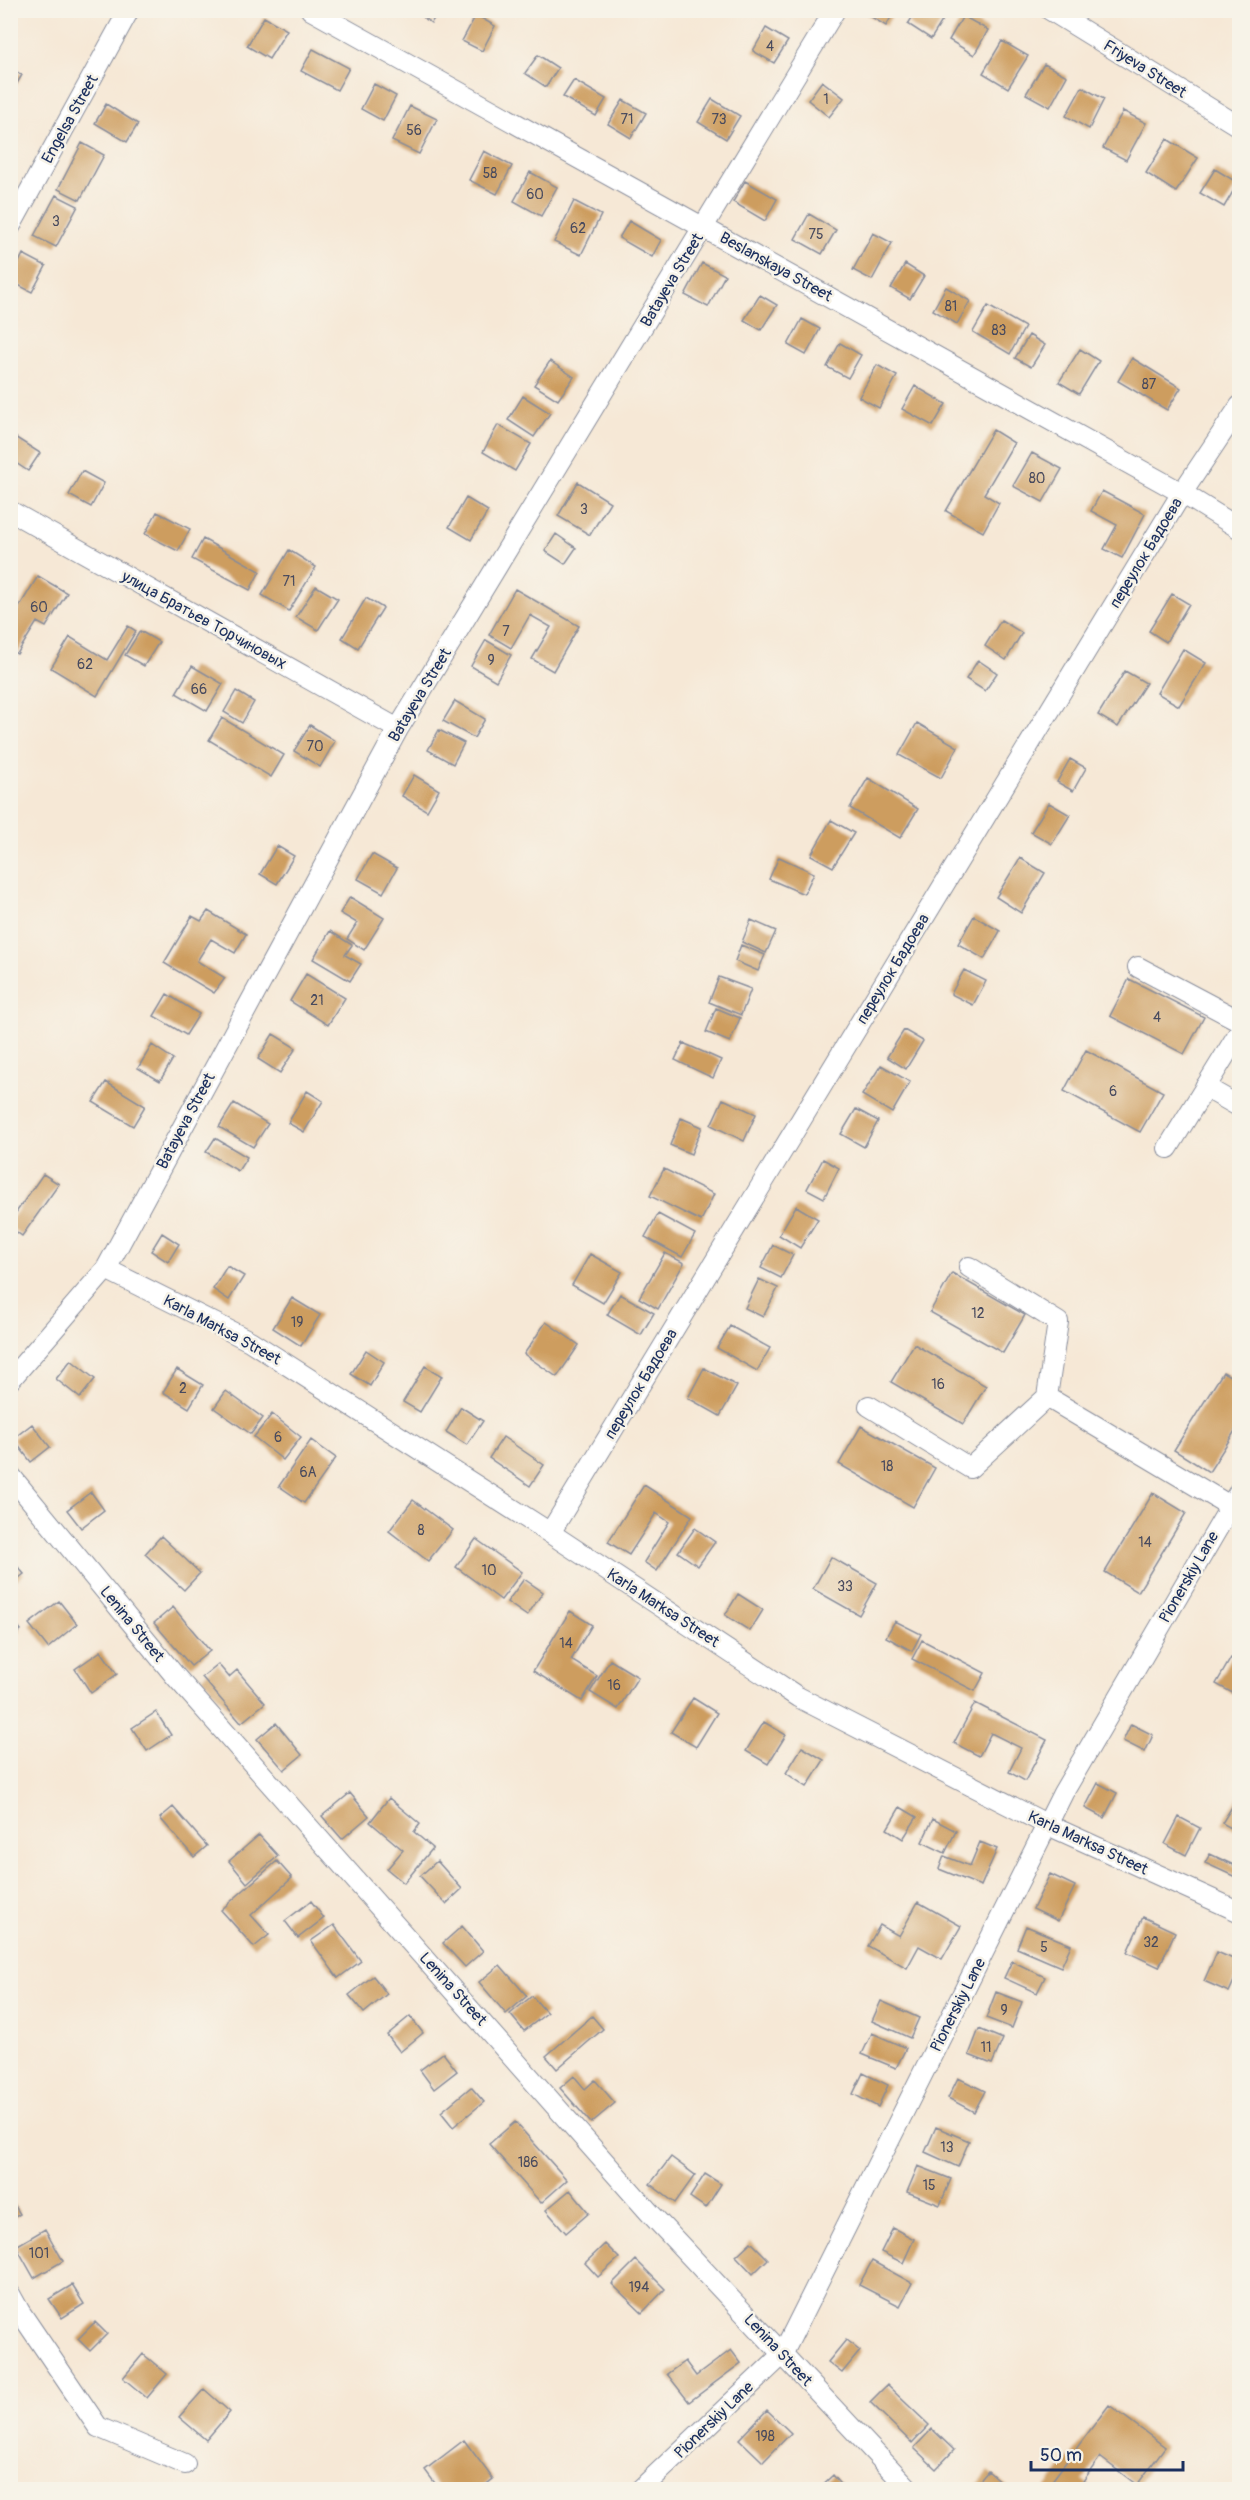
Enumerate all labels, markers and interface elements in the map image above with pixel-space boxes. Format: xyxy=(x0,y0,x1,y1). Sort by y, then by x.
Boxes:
street label: Friyeva Street xyxy=(1100,36,1191,103)
house number: 4 xyxy=(766,38,774,55)
street label: Engelsa Street xyxy=(37,71,103,167)
house number: 1 xyxy=(823,91,829,108)
house number: 71 xyxy=(621,111,633,128)
house number: 73 xyxy=(711,111,727,128)
house number: 56 xyxy=(406,122,422,139)
house number: 58 xyxy=(483,165,497,182)
house number: 60 xyxy=(526,186,544,203)
house number: 3 xyxy=(52,213,60,230)
house number: 62 xyxy=(570,220,586,237)
house number: 75 xyxy=(809,226,824,243)
street label: Beslanskaya Street xyxy=(716,228,836,307)
street label: Batayeva Street xyxy=(636,229,708,331)
house number: 81 xyxy=(945,298,957,315)
house number: 83 xyxy=(992,322,1007,339)
house number: 87 xyxy=(1142,376,1157,393)
house number: 80 xyxy=(1029,470,1045,487)
street label: переулок Бадоева xyxy=(1105,494,1187,612)
house number: 3 xyxy=(580,501,588,518)
street label: улица Братьев Торчиновых xyxy=(117,566,290,674)
house number: 71 xyxy=(283,573,295,590)
house number: 60 xyxy=(30,599,48,616)
house number: 7 xyxy=(502,623,510,640)
street label: Batayeva Street xyxy=(384,644,456,746)
house number: 9 xyxy=(487,652,495,669)
house number: 62 xyxy=(77,656,93,673)
house number: 66 xyxy=(191,681,207,698)
house number: 70 xyxy=(307,738,323,755)
street label: переулок Бадоева xyxy=(852,910,934,1028)
house number: 21 xyxy=(310,992,324,1009)
house number: 4 xyxy=(1153,1009,1161,1026)
street label: Batayeva Street xyxy=(152,1069,220,1172)
house number: 6 xyxy=(1109,1083,1117,1100)
street label: Karla Marksa Street xyxy=(160,1291,285,1370)
house number: 12 xyxy=(971,1305,985,1322)
house number: 19 xyxy=(291,1314,303,1331)
street label: переулок Бадоева xyxy=(600,1325,682,1443)
house number: 16 xyxy=(931,1376,945,1393)
house number: 2 xyxy=(179,1380,187,1397)
house number: 6 xyxy=(274,1429,282,1446)
house number: 18 xyxy=(881,1458,893,1475)
house number: 6А xyxy=(299,1464,317,1481)
house number: 8 xyxy=(417,1522,425,1539)
street label: Pionerskiy Lane xyxy=(1155,1527,1223,1626)
house number: 14 xyxy=(1138,1534,1152,1551)
house number: 10 xyxy=(481,1562,497,1579)
street label: Karla Marksa Street xyxy=(603,1564,724,1652)
house number: 33 xyxy=(837,1578,853,1595)
street label: Lenina Street xyxy=(95,1582,169,1666)
house number: 14 xyxy=(559,1635,573,1652)
house number: 16 xyxy=(607,1677,621,1694)
street label: Karla Marksa Street xyxy=(1025,1806,1152,1880)
house number: 32 xyxy=(1143,1934,1159,1951)
house number: 5 xyxy=(1040,1939,1048,1956)
street label: Lenina Street xyxy=(415,1948,491,2030)
street label: Pionerskiy Lane xyxy=(926,1955,990,2055)
house number: 9 xyxy=(1000,2002,1008,2019)
house number: 11 xyxy=(981,2039,991,2056)
house number: 13 xyxy=(940,2139,954,2156)
house number: 186 xyxy=(518,2154,538,2171)
house number: 15 xyxy=(922,2177,936,2194)
house number: 101 xyxy=(29,2245,49,2262)
house number: 194 xyxy=(629,2279,649,2296)
street label: Lenina Street xyxy=(739,2310,817,2391)
street label: Pionerskiy Lane xyxy=(670,2377,758,2463)
house number: 198 xyxy=(755,2428,775,2445)
scale bar xyxy=(1031,2434,1182,2472)
text: 50 m xyxy=(1040,2444,1082,2467)

